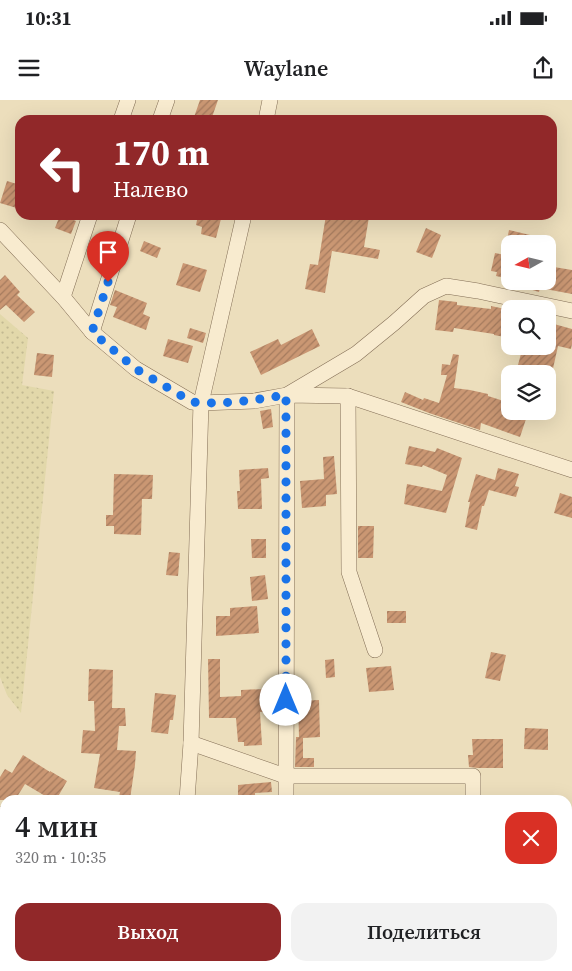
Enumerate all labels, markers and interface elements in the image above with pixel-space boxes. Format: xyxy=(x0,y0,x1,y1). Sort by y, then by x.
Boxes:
text: 10:31 xyxy=(25,5,72,31)
text: Waylane xyxy=(244,53,328,83)
icon: menu xyxy=(15,54,43,82)
icon: share xyxy=(529,54,557,82)
text: 170 m xyxy=(113,129,209,177)
icon: left xyxy=(30,135,95,200)
text: Налево xyxy=(113,174,188,204)
pin xyxy=(87,231,129,282)
north arrow xyxy=(501,235,556,290)
map controls xyxy=(501,235,556,420)
icon: arrive xyxy=(94,238,122,266)
button: search xyxy=(501,300,556,355)
button: layers xyxy=(501,365,556,420)
position arrow xyxy=(259,673,311,725)
text: 4 мин xyxy=(15,806,98,847)
button: close xyxy=(505,812,557,864)
text: 320 m · 10:35 xyxy=(15,846,106,868)
button: Выход xyxy=(15,903,281,961)
button: Поделиться xyxy=(291,903,557,961)

